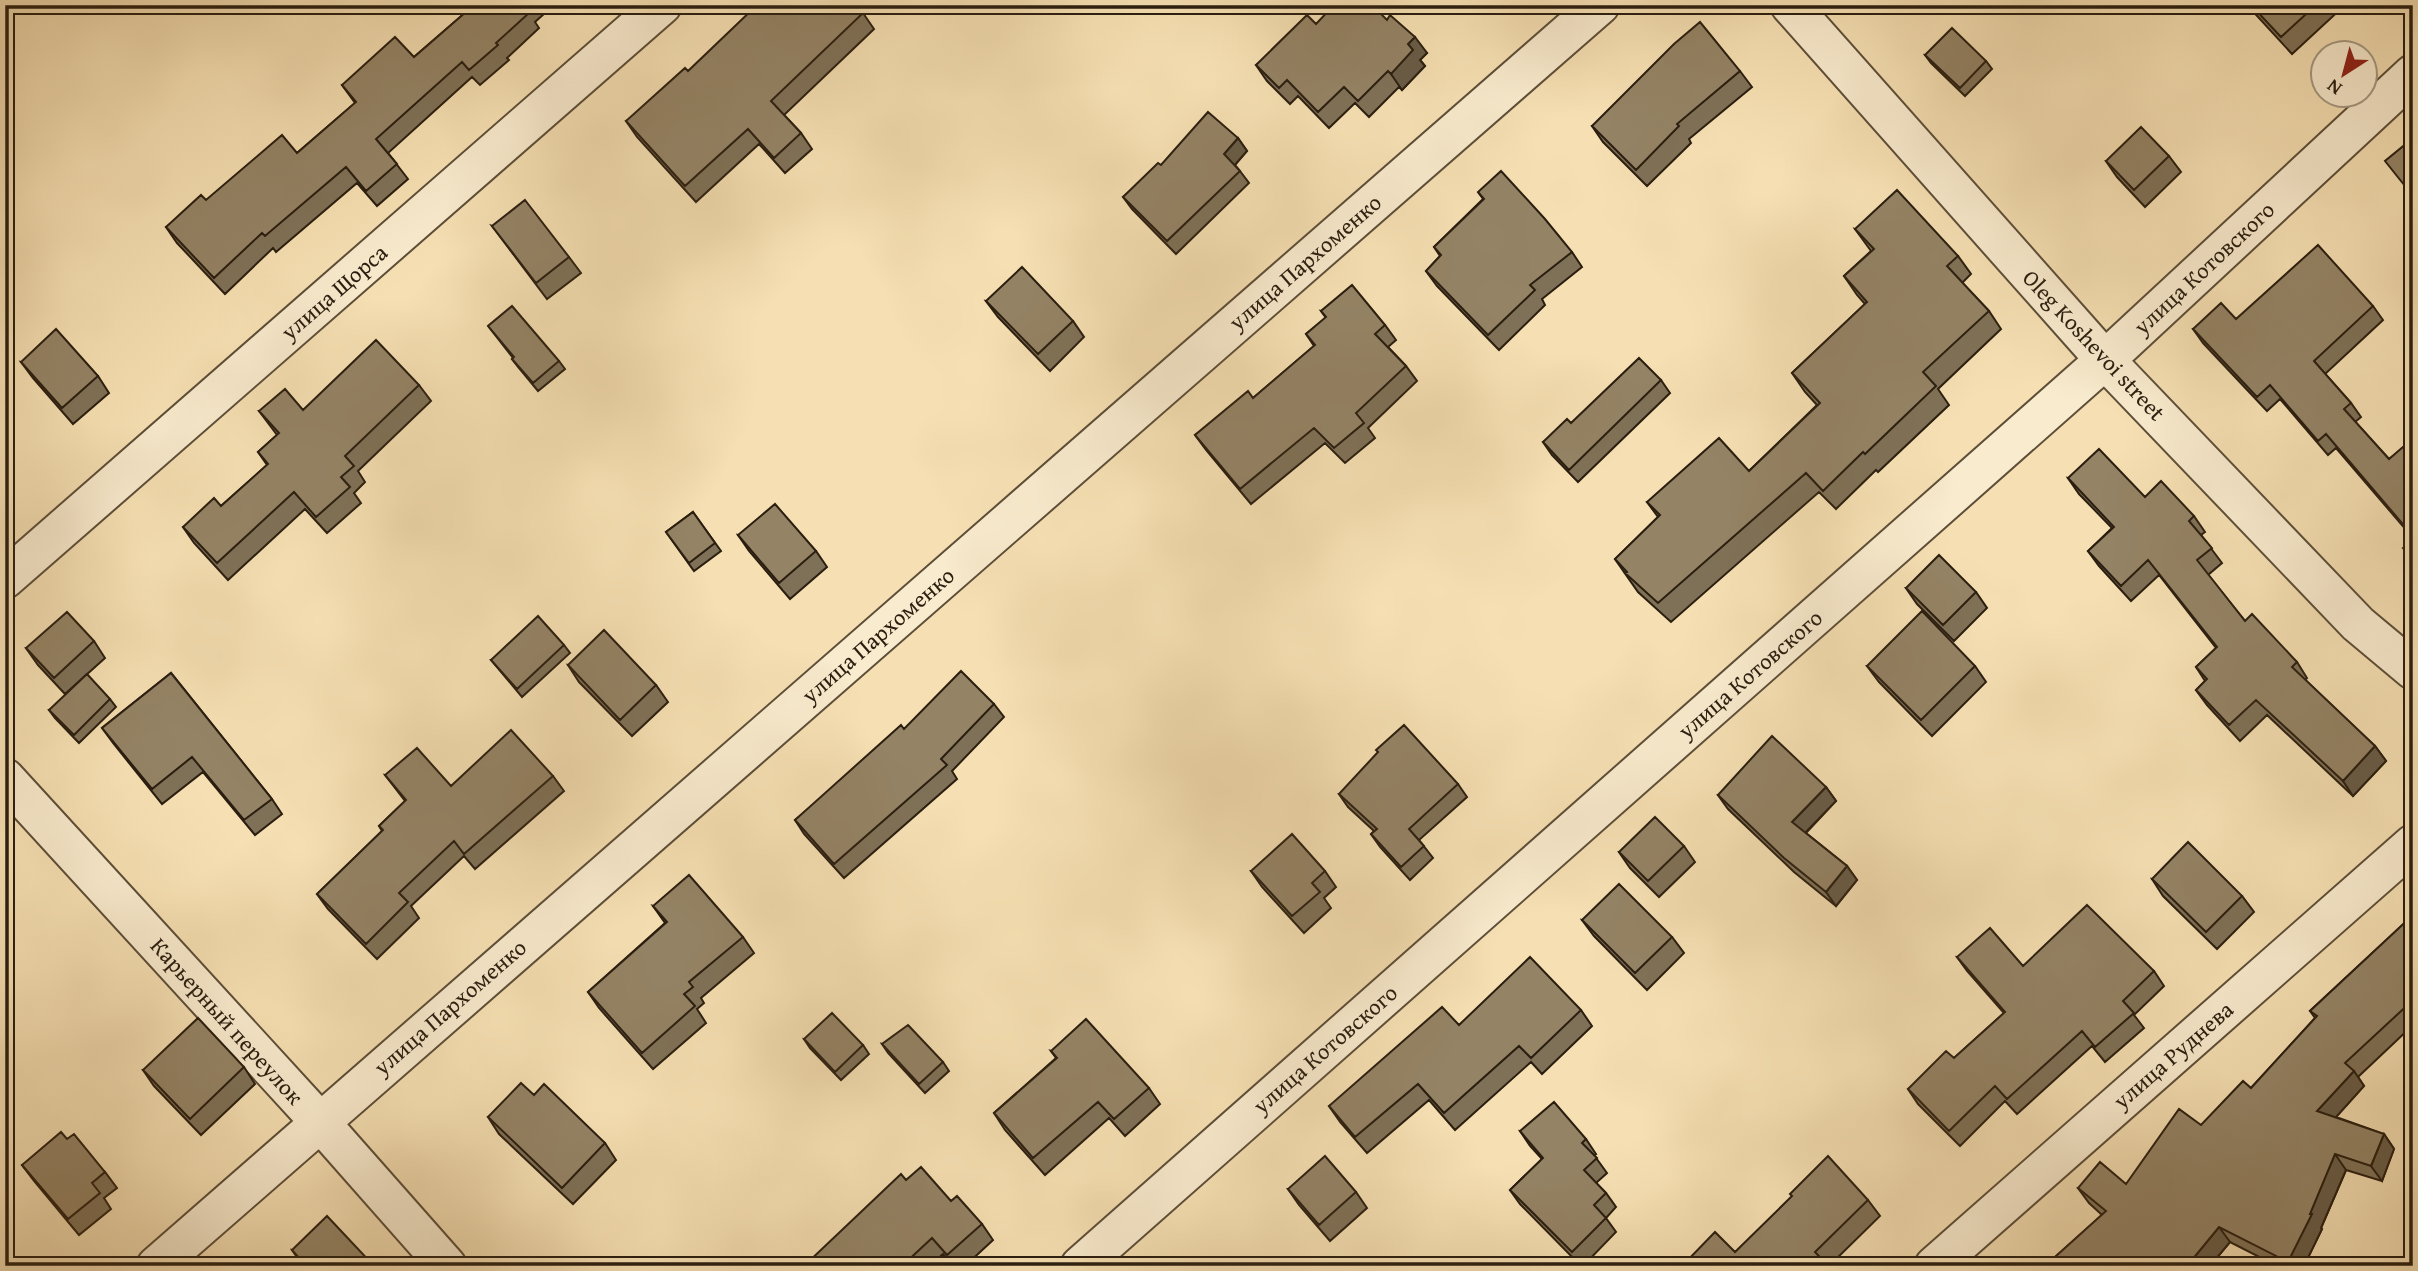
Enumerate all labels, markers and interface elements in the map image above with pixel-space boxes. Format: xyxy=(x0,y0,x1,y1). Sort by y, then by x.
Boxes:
north arrow xyxy=(2310,38,2380,108)
text: N xyxy=(2320,73,2347,103)
street label: улица Пархоменко xyxy=(1220,186,1388,338)
street label: улица Котовского xyxy=(2125,193,2282,343)
street label: улица Щорса xyxy=(272,236,394,348)
street label: Oleg Koshevoi street xyxy=(2015,262,2173,428)
street label: улица Пархоменко xyxy=(793,559,961,711)
street label: улица Котовского xyxy=(1669,601,1829,747)
street label: Карьерный переулок xyxy=(143,930,312,1112)
street label: улица Пархоменко xyxy=(365,931,533,1083)
street label: улица Котовского xyxy=(1244,976,1404,1122)
street label: улица Руднева xyxy=(2104,993,2240,1117)

